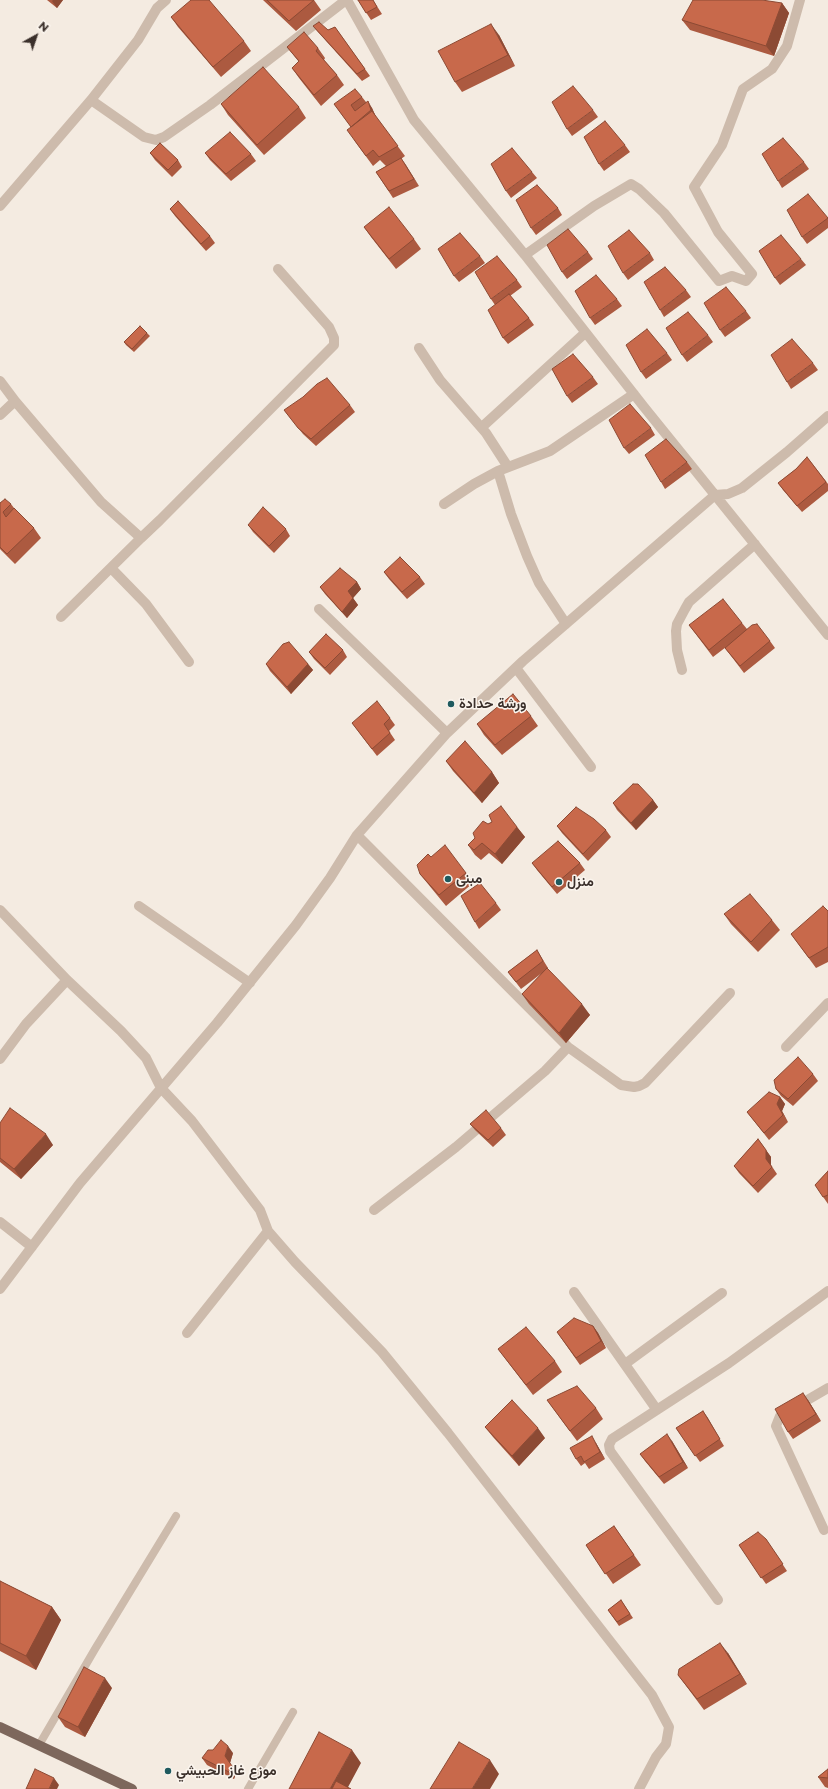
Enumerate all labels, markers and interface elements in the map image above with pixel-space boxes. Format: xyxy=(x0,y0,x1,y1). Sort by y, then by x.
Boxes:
north arrow xyxy=(16,16,56,56)
text: N xyxy=(36,19,52,35)
place label: ورشة حدادة xyxy=(459,696,527,712)
marker: ورشة حدادة xyxy=(446,699,456,709)
place label: مبنى xyxy=(456,871,482,887)
marker: مبنى xyxy=(443,874,453,884)
place label: منزل xyxy=(567,874,594,890)
marker: منزل xyxy=(554,877,564,887)
place label: موزع غاز الحبيشي xyxy=(176,1763,277,1779)
marker: موزع غاز الحبيشي xyxy=(163,1766,173,1776)

